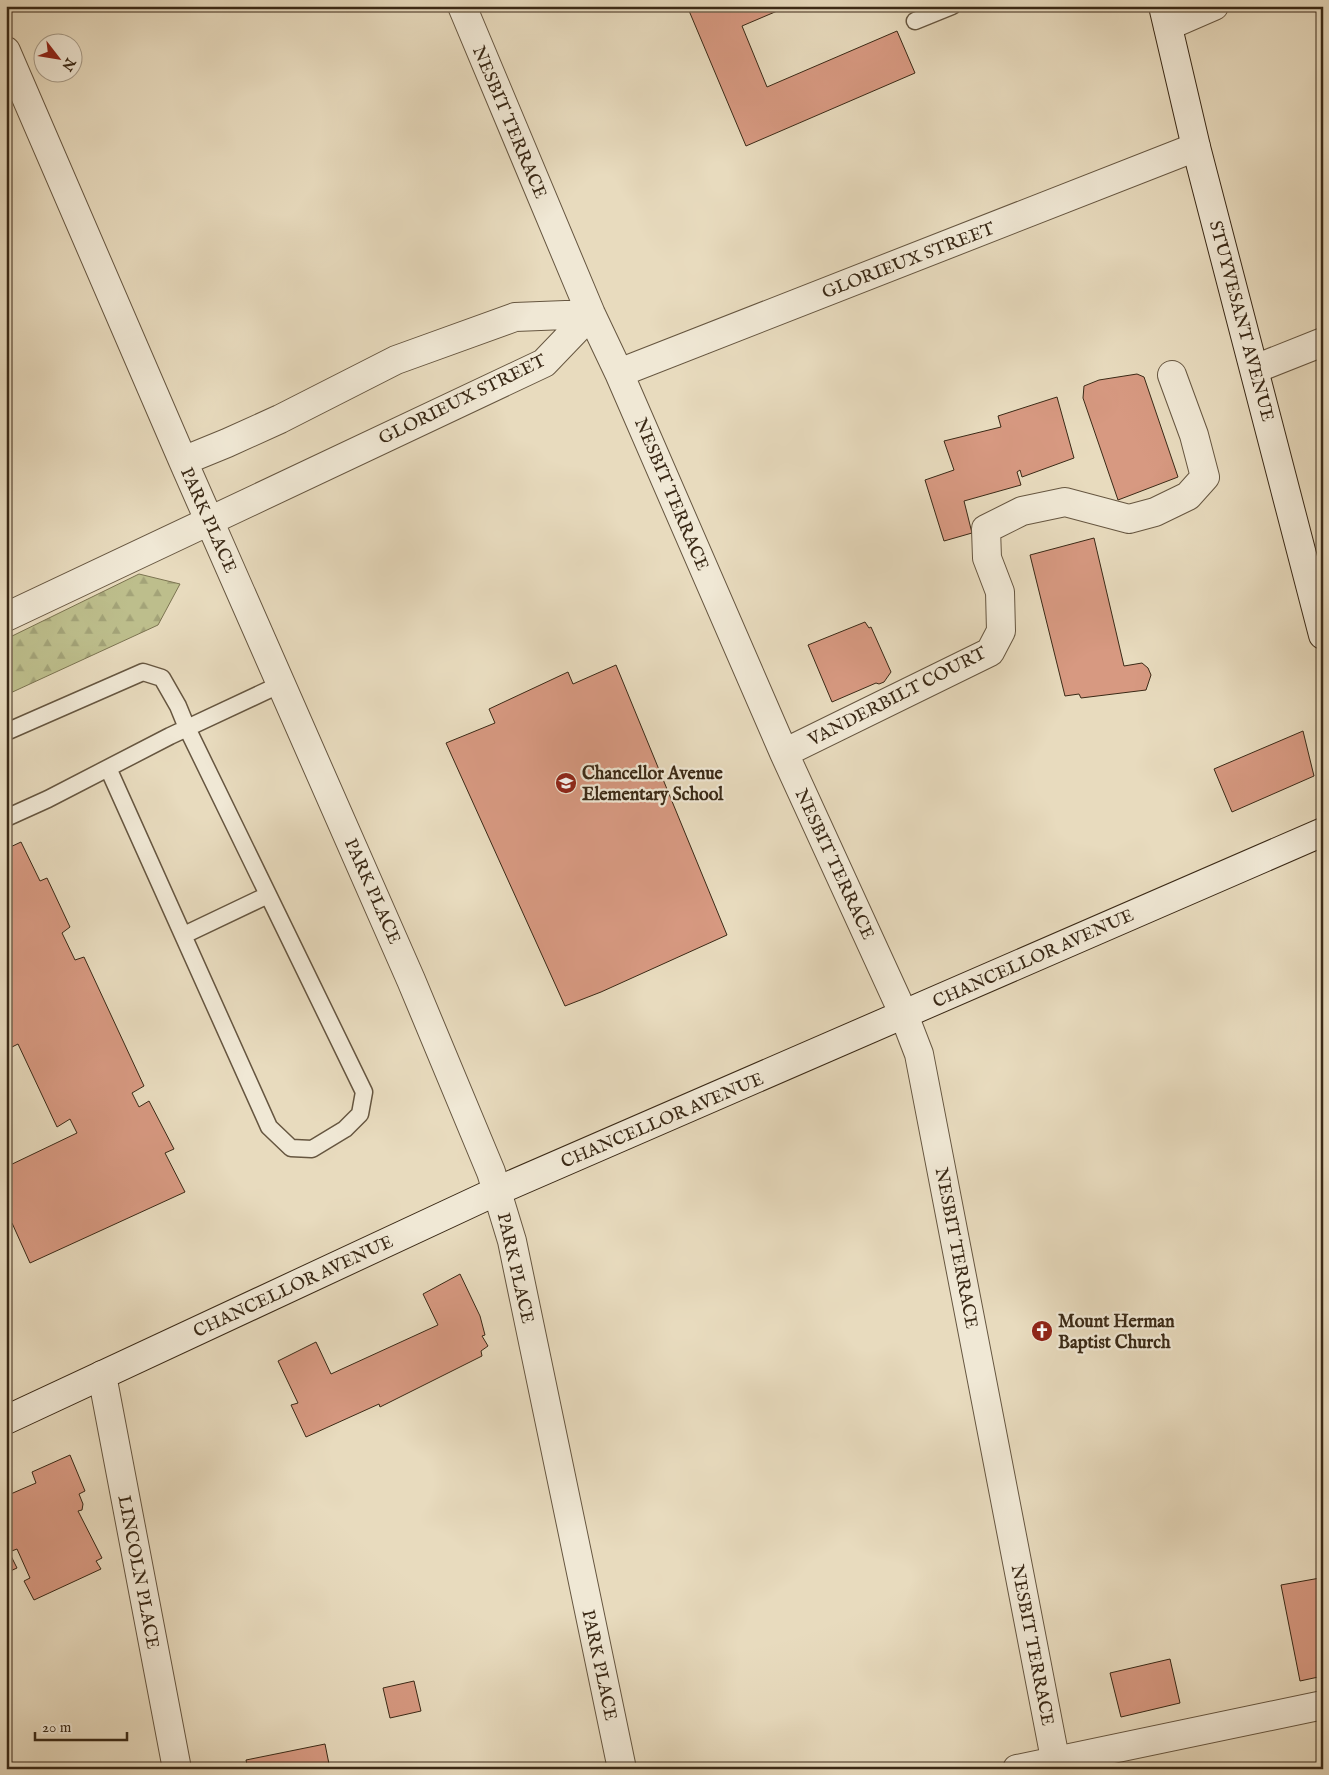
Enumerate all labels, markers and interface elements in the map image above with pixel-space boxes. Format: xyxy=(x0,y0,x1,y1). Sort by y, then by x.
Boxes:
north arrow xyxy=(32,32,82,82)
street label: NESBIT TERRACE xyxy=(466,43,551,203)
text: N xyxy=(57,53,80,74)
street label: GLORIEUX STREET xyxy=(819,218,998,305)
street label: STUYVESANT AVENUE xyxy=(1203,218,1278,424)
street label: GLORIEUX STREET xyxy=(375,350,550,451)
street label: NESBIT TERRACE xyxy=(628,415,713,575)
street label: PARK PLACE xyxy=(174,464,241,577)
street label: VANDERBILT COURT xyxy=(804,642,991,753)
place label: Chancellor Avenue Elementary School xyxy=(582,763,724,807)
school or university icon: Chancellor Avenue Elementary School xyxy=(554,771,578,795)
street label: NESBIT TERRACE xyxy=(789,785,879,944)
street label: PARK PLACE xyxy=(338,835,405,948)
street label: CHANCELLOR AVENUE xyxy=(929,905,1138,1014)
street label: CHANCELLOR AVENUE xyxy=(558,1068,767,1175)
street label: NESBIT TERRACE xyxy=(929,1166,982,1331)
street label: PARK PLACE xyxy=(491,1211,538,1326)
street label: CHANCELLOR AVENUE xyxy=(190,1231,397,1344)
place label: Mount Herman Baptist Church xyxy=(1058,1311,1175,1355)
church icon: Mount Herman Baptist Church xyxy=(1030,1319,1054,1343)
street label: LINCOLN PLACE xyxy=(111,1493,164,1651)
street label: NESBIT TERRACE xyxy=(1005,1563,1058,1728)
street label: PARK PLACE xyxy=(576,1608,622,1723)
scale bar xyxy=(35,1710,128,1742)
text: 20 m xyxy=(42,1718,72,1737)

